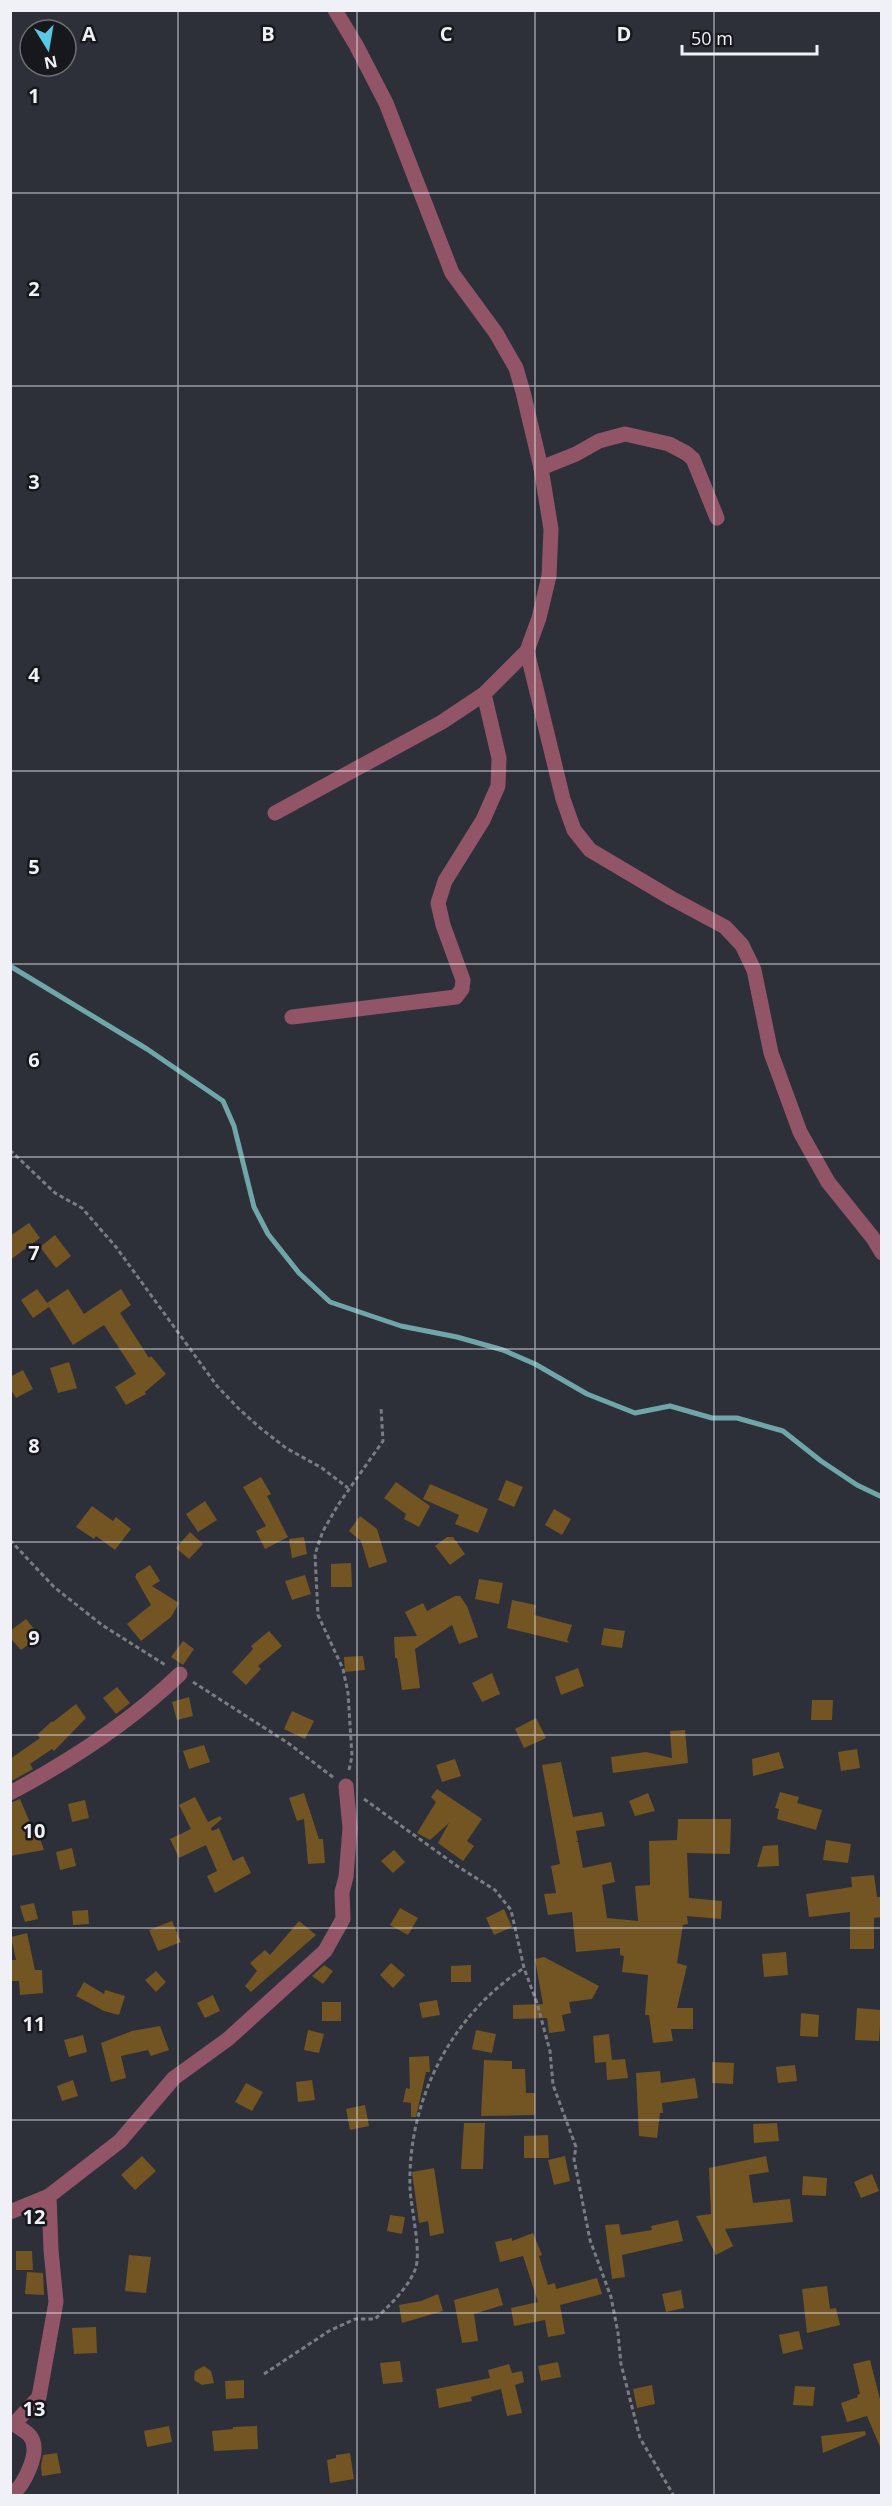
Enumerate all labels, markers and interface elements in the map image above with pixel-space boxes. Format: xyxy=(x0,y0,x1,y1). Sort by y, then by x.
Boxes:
north arrow xyxy=(18,18,78,78)
scale bar xyxy=(682,18,817,56)
text: A xyxy=(82,20,96,47)
text: B xyxy=(261,20,275,47)
text: C xyxy=(440,20,453,47)
text: D xyxy=(617,20,631,47)
text: 50 m xyxy=(691,26,733,50)
text: N xyxy=(42,51,59,75)
text: 1 xyxy=(28,82,40,109)
text: 2 xyxy=(28,275,40,302)
text: 3 xyxy=(28,468,40,495)
text: 4 xyxy=(28,661,40,688)
text: 5 xyxy=(28,853,40,880)
text: 6 xyxy=(28,1046,40,1073)
text: 7 xyxy=(28,1239,40,1266)
text: 8 xyxy=(28,1432,40,1459)
text: 9 xyxy=(28,1624,40,1651)
text: 10 xyxy=(23,1817,45,1844)
text: 11 xyxy=(23,2010,45,2037)
text: 12 xyxy=(23,2203,45,2230)
text: 13 xyxy=(23,2395,45,2422)

